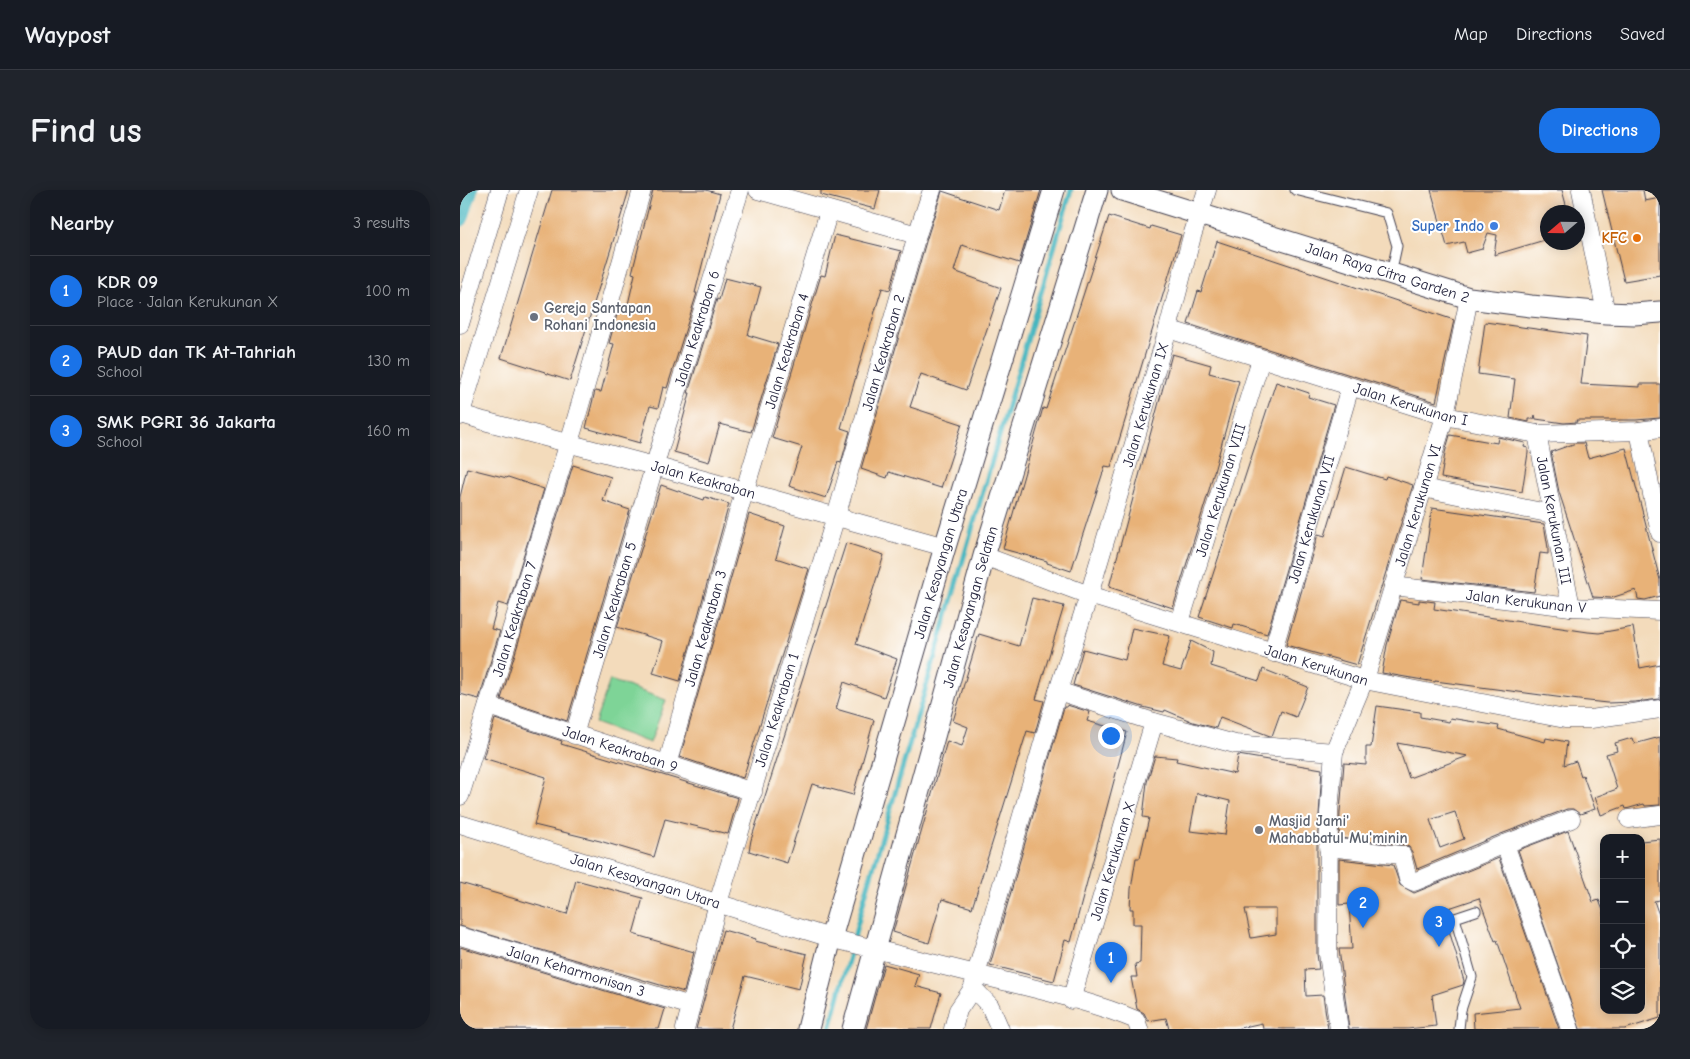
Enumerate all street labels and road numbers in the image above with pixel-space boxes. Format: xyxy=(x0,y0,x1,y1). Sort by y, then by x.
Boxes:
street label: Jalan Raya Citra Garden 2 xyxy=(1303,239,1472,307)
street label: Jalan Keakraban 6 xyxy=(671,268,724,388)
street label: Jalan Keakraban 4 xyxy=(761,291,813,411)
street label: Jalan Keakraban 2 xyxy=(858,292,908,413)
street label: Jalan Kerukunan IX xyxy=(1118,340,1172,469)
street label: Jalan Kerukunan I xyxy=(1351,379,1469,429)
street label: Jalan Kerukunan VIII xyxy=(1192,421,1250,559)
street label: Jalan Kerukunan VI xyxy=(1391,442,1445,568)
street label: Jalan Kerukunan VII xyxy=(1284,453,1339,585)
street label: Jalan Kerukunan III xyxy=(1533,455,1575,586)
street label: Jalan Keakraban xyxy=(649,457,757,503)
street label: Jalan Kesayangan Utara xyxy=(910,486,971,641)
street label: Jalan Kesayangan Selatan xyxy=(939,524,1002,690)
street label: Jalan Keakraban 5 xyxy=(589,540,640,660)
street label: Jalan Keakraban 7 xyxy=(488,559,541,679)
street label: Jalan Keakraban 3 xyxy=(681,568,730,689)
street label: Jalan Kerukunan V xyxy=(1465,586,1587,617)
street label: Jalan Kerukunan xyxy=(1262,641,1371,690)
street label: Jalan Keakraban 1 xyxy=(751,651,803,769)
street label: Jalan Keakraban 9 xyxy=(560,722,680,776)
street label: Jalan Kerukunan X xyxy=(1086,800,1139,923)
street label: Jalan Kesayangan Utara xyxy=(568,850,723,913)
street label: Jalan Keharmonisan 3 xyxy=(504,942,647,1001)

